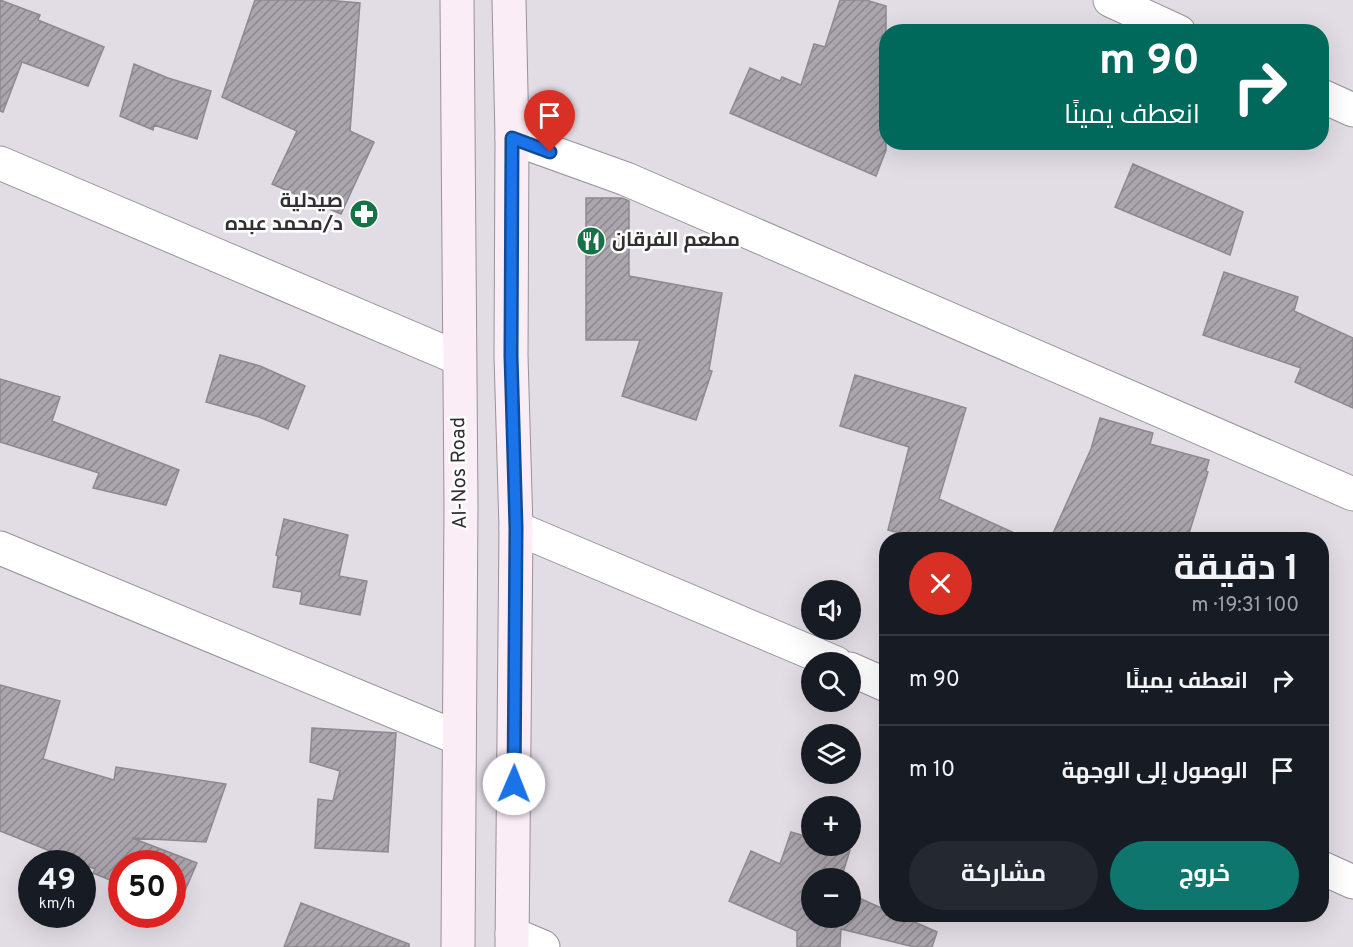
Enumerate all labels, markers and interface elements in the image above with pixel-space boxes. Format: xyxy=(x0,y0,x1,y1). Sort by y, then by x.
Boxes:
text: 90 m xyxy=(1099,36,1200,89)
icon: right xyxy=(1221,48,1299,126)
pin xyxy=(524,90,575,152)
icon: arrive xyxy=(533,99,566,132)
text: انعطف يمينًا xyxy=(1064,99,1200,133)
place label: صيدلية د/محمد عبده xyxy=(225,189,343,238)
pharmacy icon: صيدلية د/محمد عبده xyxy=(348,198,380,230)
restaurant icon: مطعم الفرقان xyxy=(575,225,607,257)
place label: مطعم الفرقان xyxy=(612,228,740,254)
street label: Al-Nos Road xyxy=(446,417,474,529)
text: 1 دقيقة xyxy=(1174,547,1299,593)
button: close xyxy=(909,552,972,615)
map controls xyxy=(801,580,861,928)
button: sound xyxy=(801,580,861,640)
text: 100 m · 19:31 xyxy=(1192,593,1299,619)
button: search xyxy=(801,652,861,712)
icon: right xyxy=(1266,664,1299,697)
text: 90 m xyxy=(909,667,960,694)
text: انعطف يمينًا xyxy=(1125,669,1248,696)
button: layers xyxy=(801,724,861,784)
position arrow xyxy=(482,752,546,816)
icon: arrive xyxy=(1266,754,1299,787)
text: 10 m xyxy=(909,757,955,784)
text: الوصول إلى الوجهة xyxy=(1062,759,1248,786)
button: + xyxy=(801,796,861,856)
button: مشاركة xyxy=(909,841,1098,910)
button: خروج xyxy=(1110,841,1299,910)
speed limit sign: 50 xyxy=(108,850,186,928)
text: 49 xyxy=(38,863,76,900)
button: − xyxy=(801,868,861,928)
text: km/h xyxy=(39,895,75,914)

